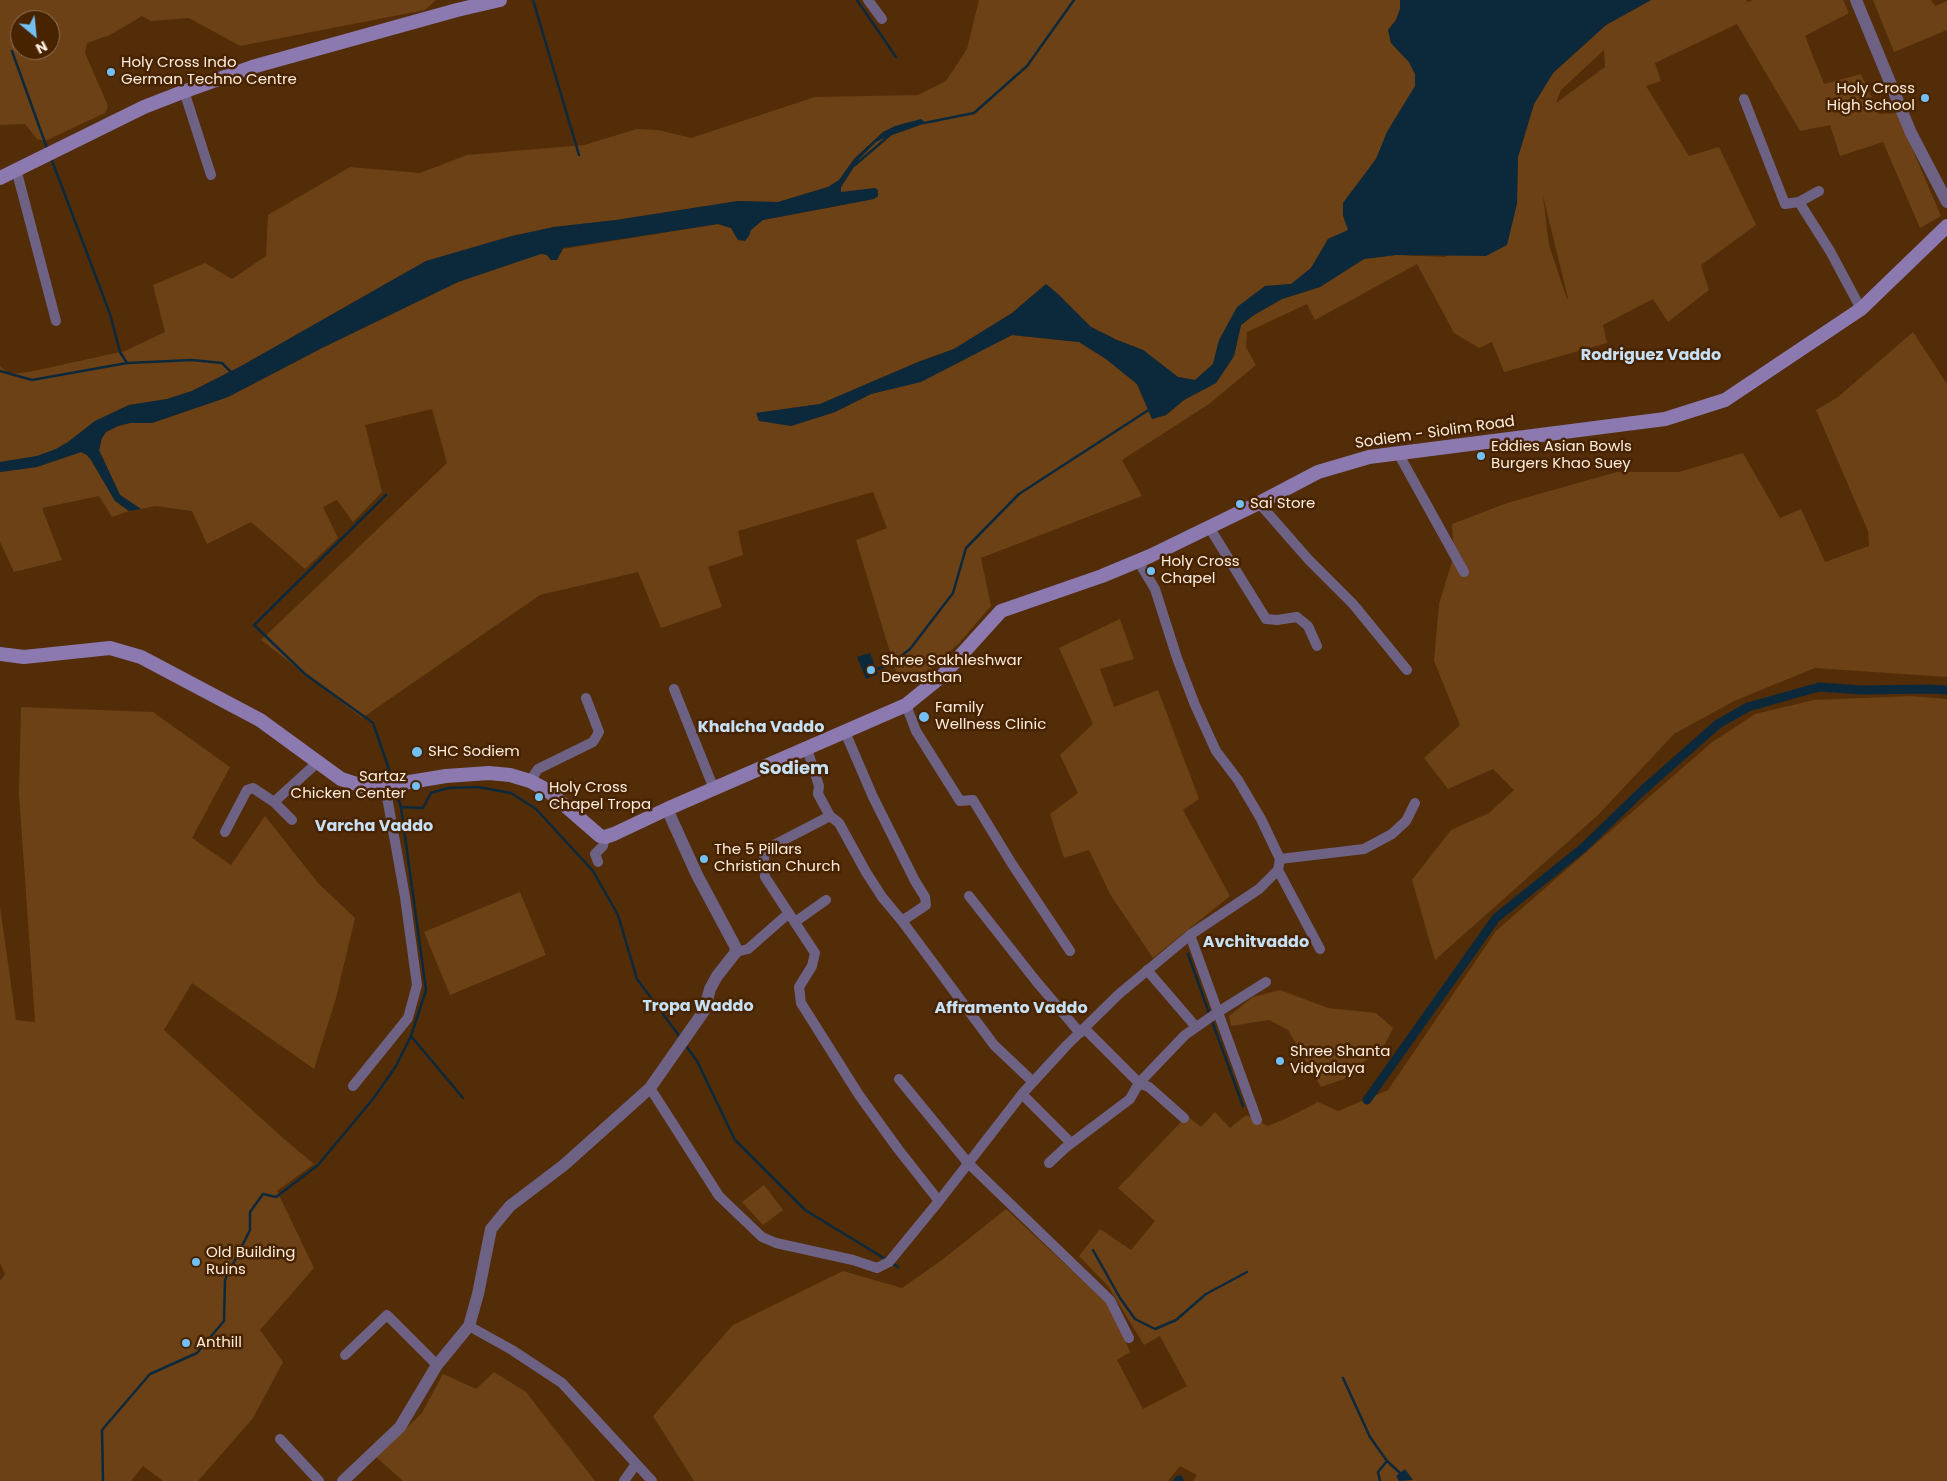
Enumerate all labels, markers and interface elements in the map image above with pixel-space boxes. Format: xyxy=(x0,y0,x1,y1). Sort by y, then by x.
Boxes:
north arrow xyxy=(10,10,60,60)
text: N xyxy=(32,36,51,59)
place label: Holy Cross Indo German Techno Centre xyxy=(121,54,297,89)
marker: Holy Cross Indo German Techno Centre xyxy=(105,66,117,78)
place label: Holy Cross High School xyxy=(1827,80,1915,115)
marker: Holy Cross High School xyxy=(1919,92,1931,104)
district label: Rodriguez Vaddo xyxy=(1581,346,1721,366)
street label: Sodiem - Siolim Road xyxy=(1354,413,1516,453)
place label: Eddies Asian Bowls Burgers Khao Suey xyxy=(1491,438,1632,473)
marker: Eddies Asian Bowls Burgers Khao Suey xyxy=(1475,450,1487,462)
place label: Sai Store xyxy=(1250,495,1315,513)
marker: Sai Store xyxy=(1234,498,1246,510)
place label: Holy Cross Chapel xyxy=(1161,553,1240,588)
marker: Holy Cross Chapel xyxy=(1145,565,1157,577)
place label: Shree Sakhleshwar Devasthan xyxy=(881,652,1022,687)
marker: Shree Sakhleshwar Devasthan xyxy=(865,664,877,676)
place label: Family Wellness Clinic xyxy=(935,699,1046,734)
marker: Family Wellness Clinic xyxy=(917,710,931,724)
district label: Khalcha Vaddo xyxy=(698,718,824,738)
place label: SHC Sodiem xyxy=(428,743,520,761)
marker: SHC Sodiem xyxy=(410,745,424,759)
district label: Sodiem xyxy=(759,758,829,780)
place label: Sartaz Chicken Center xyxy=(291,768,406,803)
place label: Holy Cross Chapel Tropa xyxy=(549,779,651,814)
marker: Sartaz Chicken Center xyxy=(410,780,422,792)
marker: Holy Cross Chapel Tropa xyxy=(533,791,545,803)
district label: Varcha Vaddo xyxy=(315,817,433,837)
place label: The 5 Pillars Christian Church xyxy=(714,841,840,876)
marker: The 5 Pillars Christian Church xyxy=(698,853,710,865)
district label: Avchitvaddo xyxy=(1203,933,1309,953)
district label: Tropa Waddo xyxy=(642,997,754,1017)
district label: Afframento Vaddo xyxy=(934,999,1088,1019)
place label: Shree Shanta Vidyalaya xyxy=(1290,1043,1390,1078)
marker: Shree Shanta Vidyalaya xyxy=(1274,1055,1286,1067)
place label: Old Building Ruins xyxy=(206,1244,295,1279)
marker: Old Building Ruins xyxy=(190,1256,202,1268)
place label: Anthill xyxy=(196,1334,242,1352)
marker: Anthill xyxy=(180,1337,192,1349)

